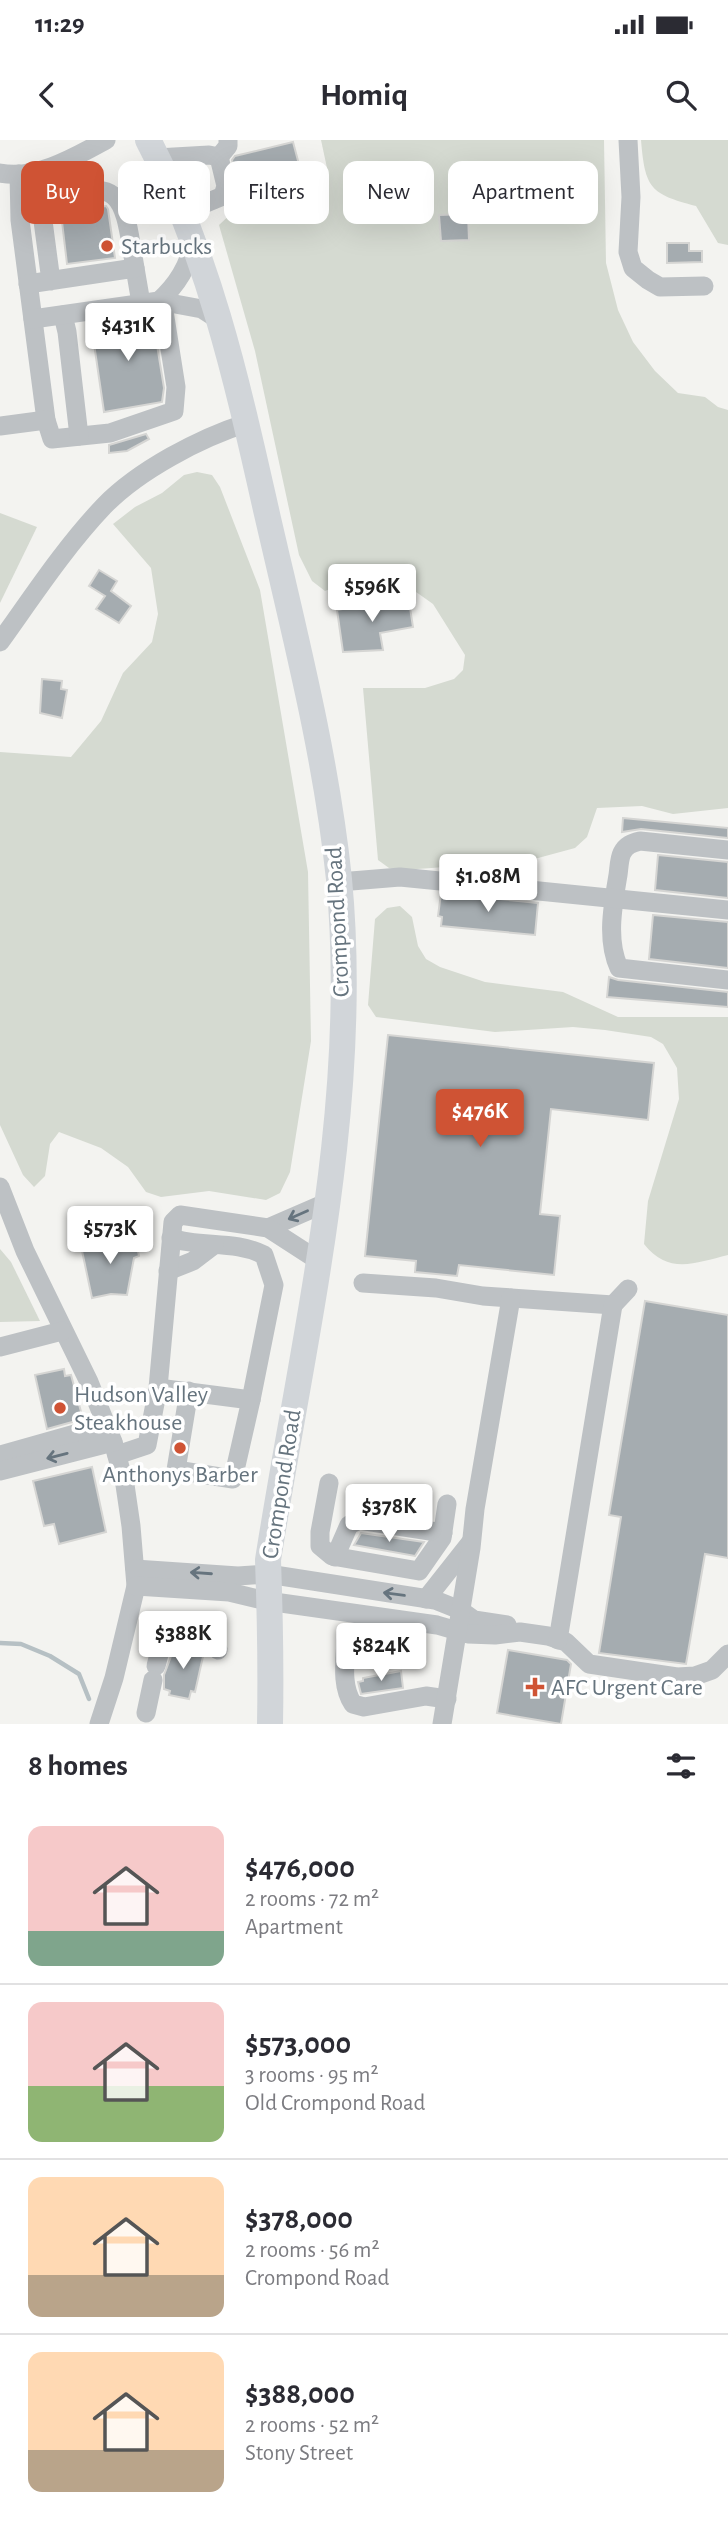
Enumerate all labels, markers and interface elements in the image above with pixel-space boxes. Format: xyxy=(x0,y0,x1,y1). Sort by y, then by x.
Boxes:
text: 11:29 xyxy=(35,11,84,37)
icon: back xyxy=(28,76,66,114)
icon: search xyxy=(662,76,700,114)
text: Homiq xyxy=(320,79,408,111)
chip: Buy xyxy=(21,161,104,224)
chip: Rent xyxy=(118,161,210,224)
chip: Filters xyxy=(224,161,329,224)
chip: New xyxy=(343,161,434,224)
chip: Apartment xyxy=(448,161,598,224)
place label: Starbucks xyxy=(121,235,212,259)
marker: Starbucks xyxy=(99,238,115,254)
pin: $431K xyxy=(79,304,177,363)
text: $431K xyxy=(101,314,155,337)
pin: $596K xyxy=(323,564,421,624)
text: $596K xyxy=(344,575,400,598)
street label: Crompond Road xyxy=(322,846,354,998)
pin: $1.08M xyxy=(431,854,545,914)
text: $1.08M xyxy=(455,865,521,888)
pin: $476K xyxy=(431,1090,529,1149)
text: $476K xyxy=(452,1100,508,1123)
pin: $573K xyxy=(61,1206,159,1266)
one-way arrow xyxy=(288,1209,309,1222)
text: $573K xyxy=(83,1217,137,1240)
place label: Hudson Valley Steakhouse xyxy=(74,1383,208,1435)
marker: Hudson Valley Steakhouse xyxy=(52,1400,68,1416)
street label: Crompond Road xyxy=(258,1408,306,1560)
marker: Anthonys Barber xyxy=(172,1440,188,1456)
one-way arrow xyxy=(46,1450,69,1464)
place label: Anthonys Barber xyxy=(102,1463,258,1487)
pin: $378K xyxy=(340,1484,438,1544)
text: $378K xyxy=(362,1495,416,1518)
one-way arrow xyxy=(190,1567,213,1580)
one-way arrow xyxy=(383,1587,406,1600)
pin: $388K xyxy=(134,1612,232,1671)
text: $388K xyxy=(155,1622,211,1645)
pin: $824K xyxy=(332,1624,430,1683)
text: $824K xyxy=(352,1634,410,1657)
place label: AFC Urgent Care xyxy=(551,1676,703,1700)
marker: AFC Urgent Care xyxy=(525,1677,545,1697)
icon: filters xyxy=(662,1747,700,1785)
text: 8 homes xyxy=(28,1751,128,1781)
text: $476,000 xyxy=(245,1853,355,1883)
icon: home xyxy=(84,1854,168,1938)
text: 2 rooms · 72 m² xyxy=(245,1888,379,1911)
text: Apartment xyxy=(245,1916,343,1939)
text: $573,000 xyxy=(245,2029,351,2059)
icon: home xyxy=(84,2030,168,2114)
text: 3 rooms · 95 m² xyxy=(245,2064,378,2087)
text: Old Crompond Road xyxy=(245,2092,425,2115)
text: $378,000 xyxy=(245,2204,353,2234)
icon: home xyxy=(84,2205,168,2289)
text: 2 rooms · 56 m² xyxy=(245,2239,379,2262)
text: Crompond Road xyxy=(245,2267,389,2290)
text: $388,000 xyxy=(245,2379,355,2409)
icon: home xyxy=(84,2380,168,2464)
text: 2 rooms · 52 m² xyxy=(245,2414,379,2437)
text: Stony Street xyxy=(245,2442,353,2465)

